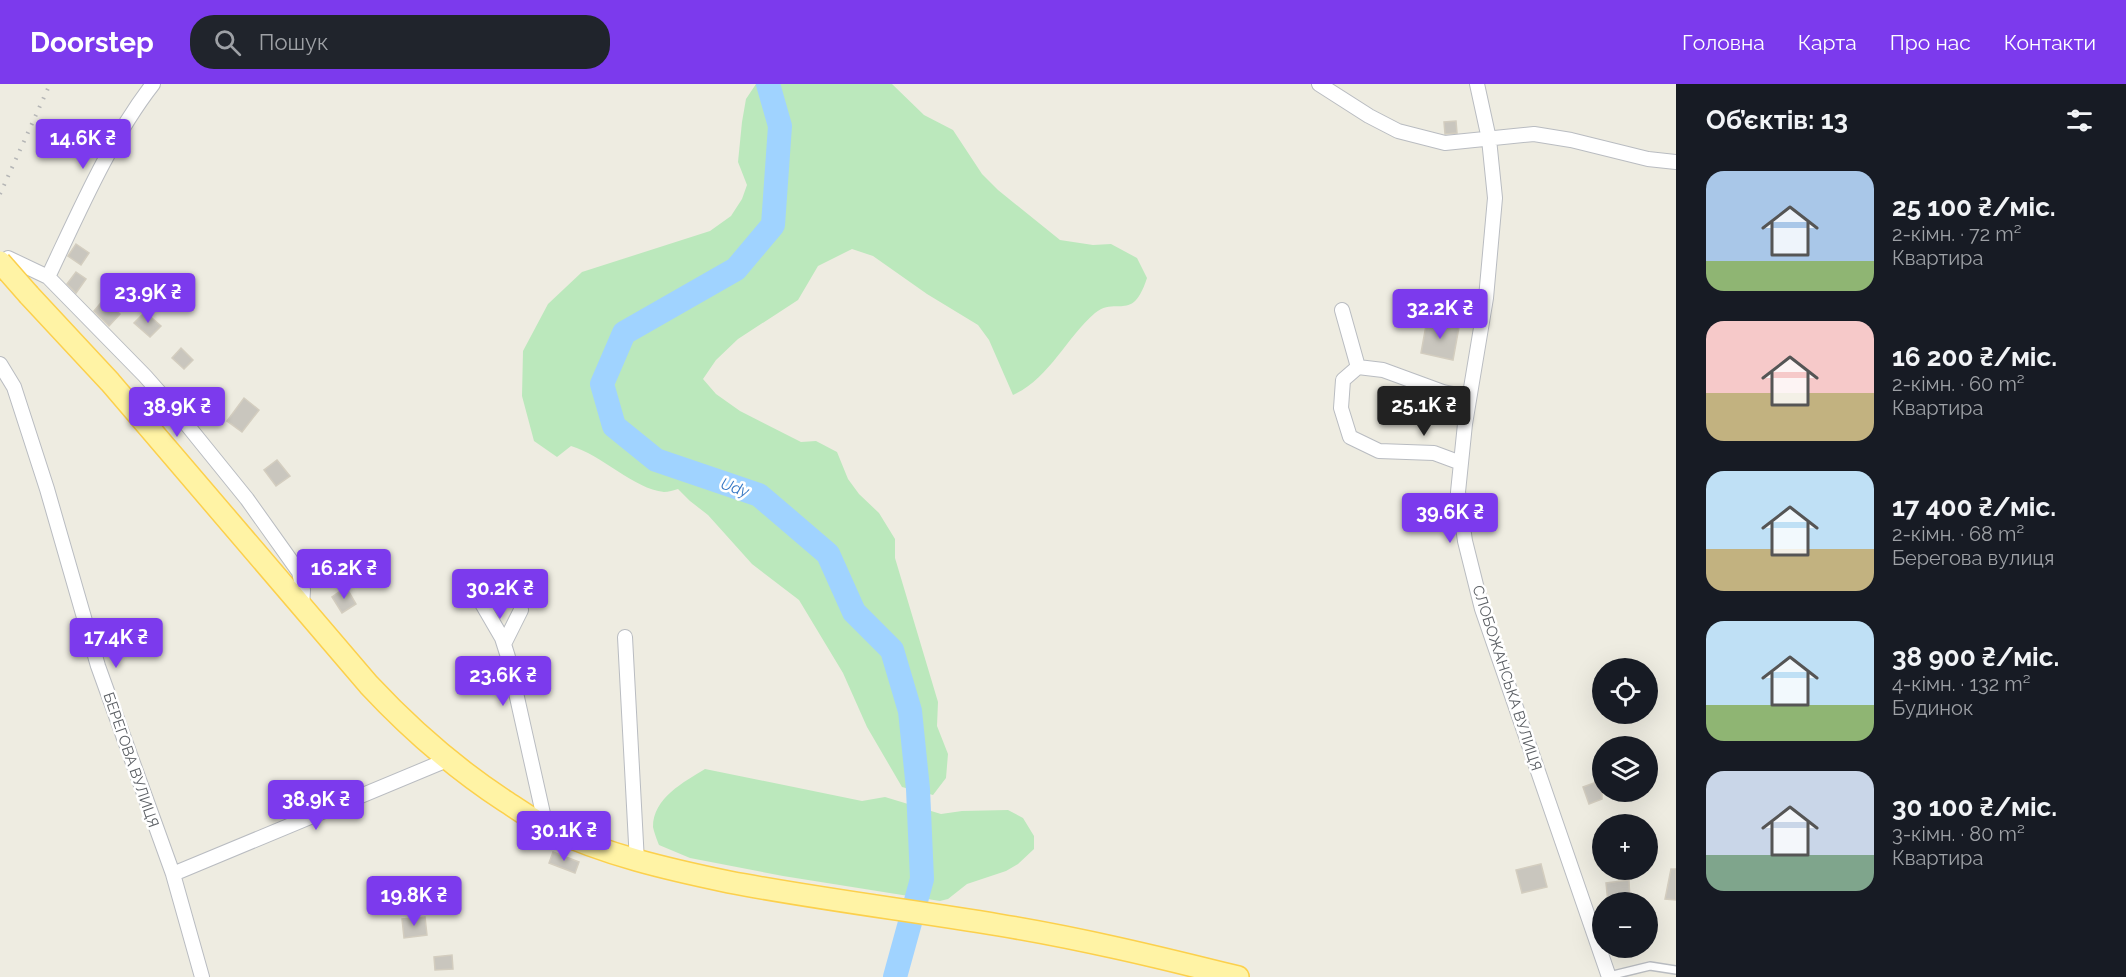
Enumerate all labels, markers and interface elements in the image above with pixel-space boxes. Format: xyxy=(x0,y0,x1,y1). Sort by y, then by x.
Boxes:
search box xyxy=(190,15,610,69)
text: Doorstep xyxy=(30,26,154,59)
icon: search xyxy=(211,26,244,59)
text: Пошук xyxy=(259,29,328,55)
text: Головна xyxy=(1682,30,1765,55)
text: Карта xyxy=(1798,30,1857,55)
text: Про нас xyxy=(1890,30,1971,55)
text: Контакти xyxy=(2004,30,2096,55)
icon: filters xyxy=(2063,104,2096,137)
text: Об’єктів: 13 xyxy=(1706,105,1848,135)
pin: 14.6K ₴ xyxy=(28,119,138,170)
text: 14.6K ₴ xyxy=(50,126,116,150)
text: 25 100 ₴/міс. xyxy=(1892,192,2056,222)
icon: home xyxy=(1754,195,1826,267)
text: 2-кімн. · 72 m² xyxy=(1892,222,2021,246)
text: Квартира xyxy=(1892,246,1983,270)
pin: 23.9K ₴ xyxy=(93,273,203,324)
text: 23.9K ₴ xyxy=(114,280,182,304)
pin: 32.2K ₴ xyxy=(1385,289,1495,340)
text: 32.2K ₴ xyxy=(1407,296,1473,320)
text: 16 200 ₴/міс. xyxy=(1892,342,2057,372)
icon: home xyxy=(1754,345,1826,417)
text: 2-кімн. · 60 m² xyxy=(1892,372,2025,396)
pin: 25.1K ₴ xyxy=(1369,386,1479,437)
pin: 38.9K ₴ xyxy=(122,387,232,438)
text: 25.1K ₴ xyxy=(1391,393,1457,417)
text: 38.9K ₴ xyxy=(143,394,211,418)
text: Квартира xyxy=(1892,396,1983,420)
water label: Udy xyxy=(718,474,753,502)
text: 17 400 ₴/міс. xyxy=(1892,492,2056,522)
pin: 39.6K ₴ xyxy=(1395,493,1505,544)
icon: home xyxy=(1754,495,1826,567)
text: 39.6K ₴ xyxy=(1416,500,1484,524)
text: 2-кімн. · 68 m² xyxy=(1892,522,2024,546)
text: Берегова вулиця xyxy=(1892,546,2054,570)
pin: 16.2K ₴ xyxy=(289,549,399,600)
text: 16.2K ₴ xyxy=(311,556,377,580)
pin: 30.2K ₴ xyxy=(445,569,555,620)
text: 30.2K ₴ xyxy=(466,576,534,600)
street label: СЛОБОЖАНСЬКА ВУЛИЦЯ xyxy=(1468,583,1546,773)
pin: 17.4K ₴ xyxy=(61,618,171,669)
text: 17.4K ₴ xyxy=(84,625,148,649)
text: 38 900 ₴/міс. xyxy=(1892,642,2059,672)
icon: home xyxy=(1754,645,1826,717)
pin: 23.6K ₴ xyxy=(448,656,558,707)
map controls xyxy=(1592,658,1658,958)
button: locate xyxy=(1592,658,1658,724)
text: 23.6K ₴ xyxy=(469,663,537,687)
text: 4-кімн. · 132 m² xyxy=(1892,672,2030,696)
street label: БЕРЕГОВА ВУЛИЦЯ xyxy=(99,690,163,830)
text: Будинок xyxy=(1892,696,1973,720)
button: layers xyxy=(1592,736,1658,802)
pin: 38.9K ₴ xyxy=(261,780,371,831)
text: 38.9K ₴ xyxy=(282,787,350,811)
text: 30 100 ₴/міс. xyxy=(1892,792,2057,822)
icon: home xyxy=(1754,795,1826,867)
pin: 30.1K ₴ xyxy=(509,811,619,862)
button: + xyxy=(1592,814,1658,880)
text: 30.1K ₴ xyxy=(531,818,597,842)
text: 3-кімн. · 80 m² xyxy=(1892,822,2025,846)
text: Квартира xyxy=(1892,846,1983,870)
pin: 19.8K ₴ xyxy=(359,876,469,927)
text: 19.8K ₴ xyxy=(381,883,447,907)
button: − xyxy=(1592,892,1658,958)

